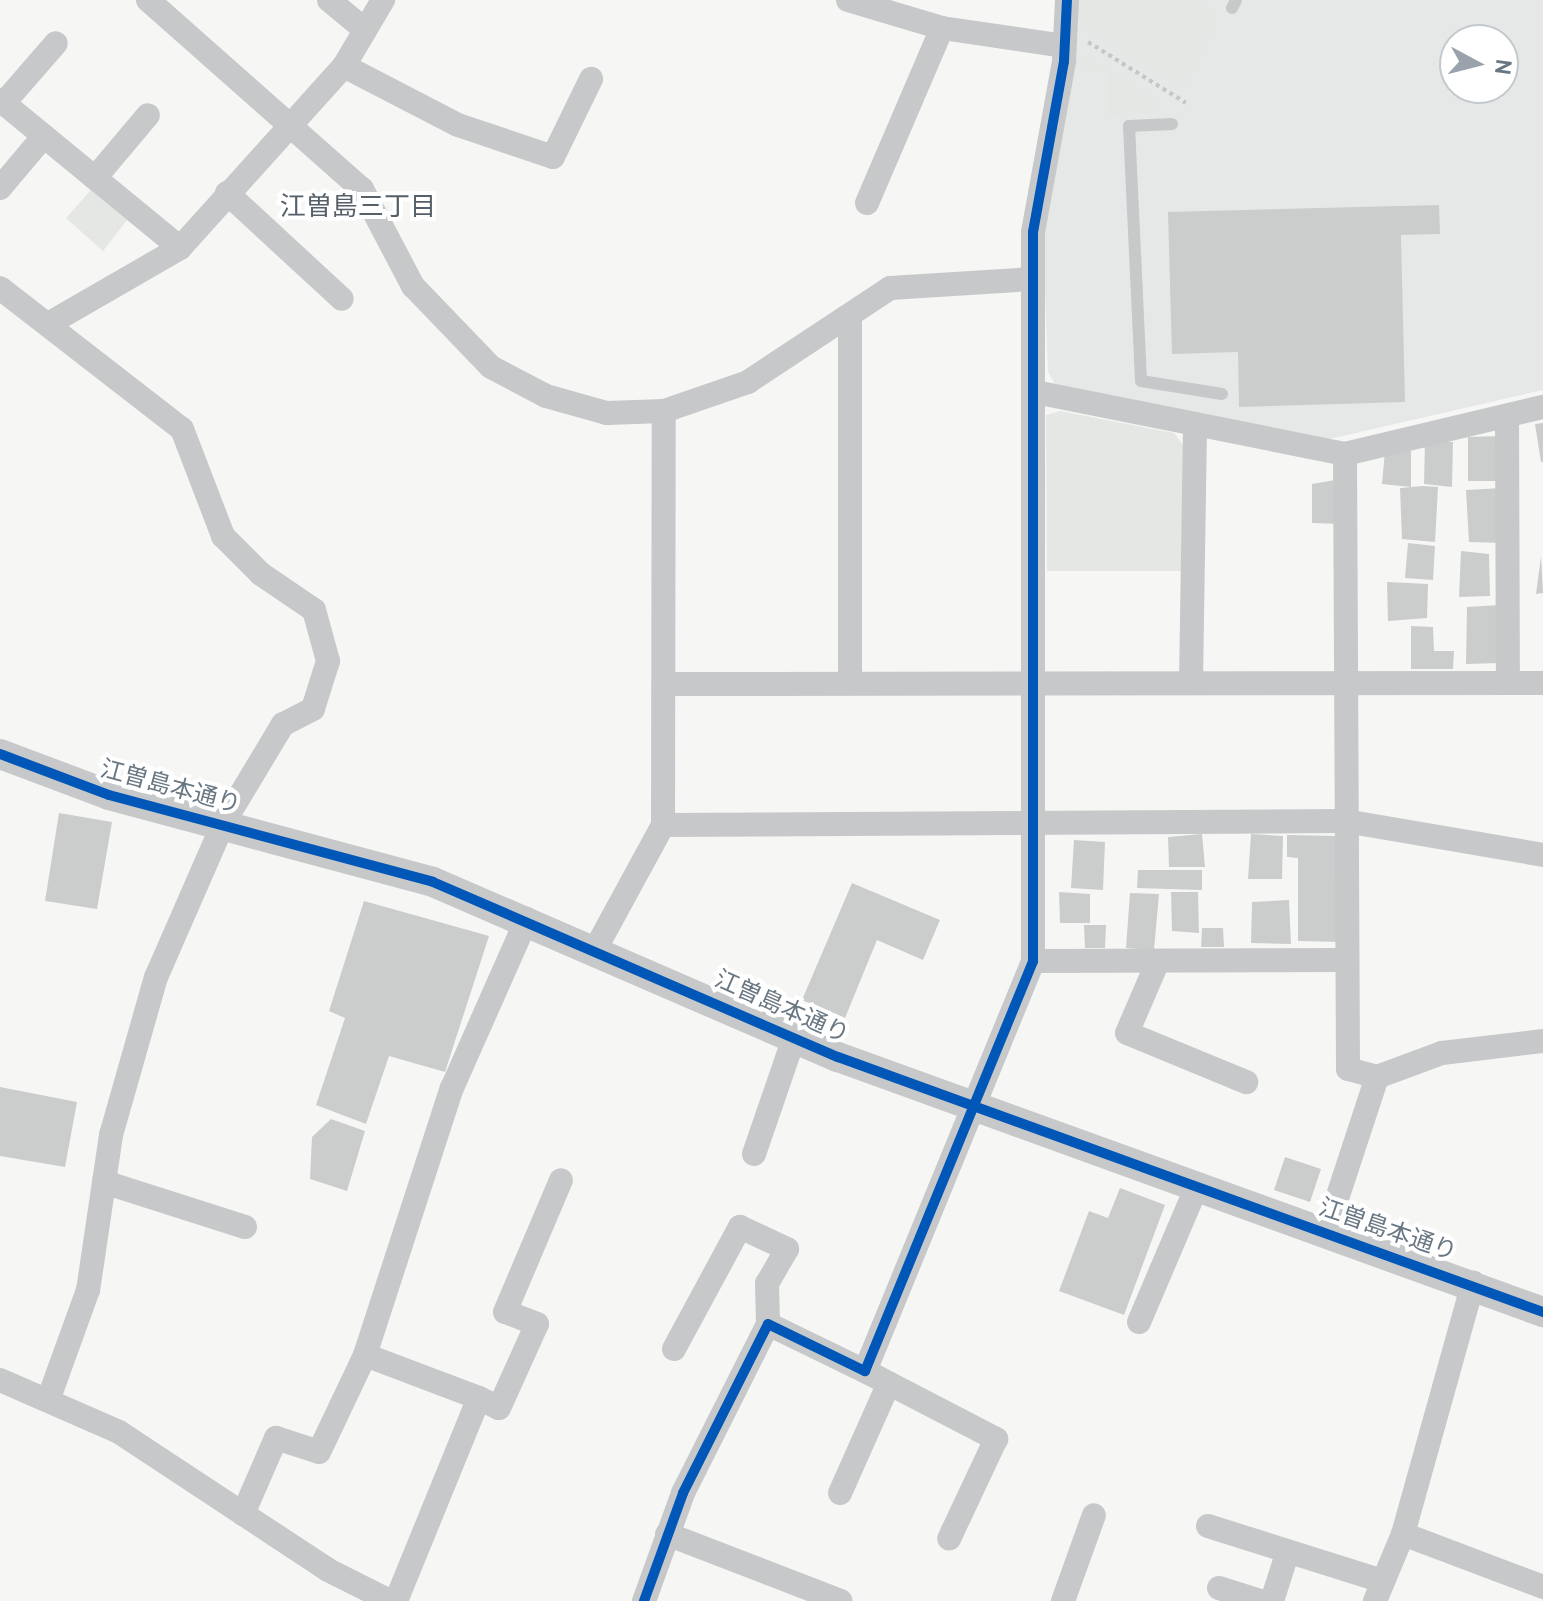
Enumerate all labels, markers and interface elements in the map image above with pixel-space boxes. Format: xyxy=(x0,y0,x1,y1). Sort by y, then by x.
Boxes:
north arrow xyxy=(1439,24,1519,104)
text: N xyxy=(1487,57,1516,76)
district label: 江曽島三丁目 xyxy=(280,193,436,225)
street label: 江曽島本通り xyxy=(97,756,243,822)
street label: 江曽島本通り xyxy=(709,967,853,1051)
street label: 江曽島本通り xyxy=(1314,1195,1460,1269)

